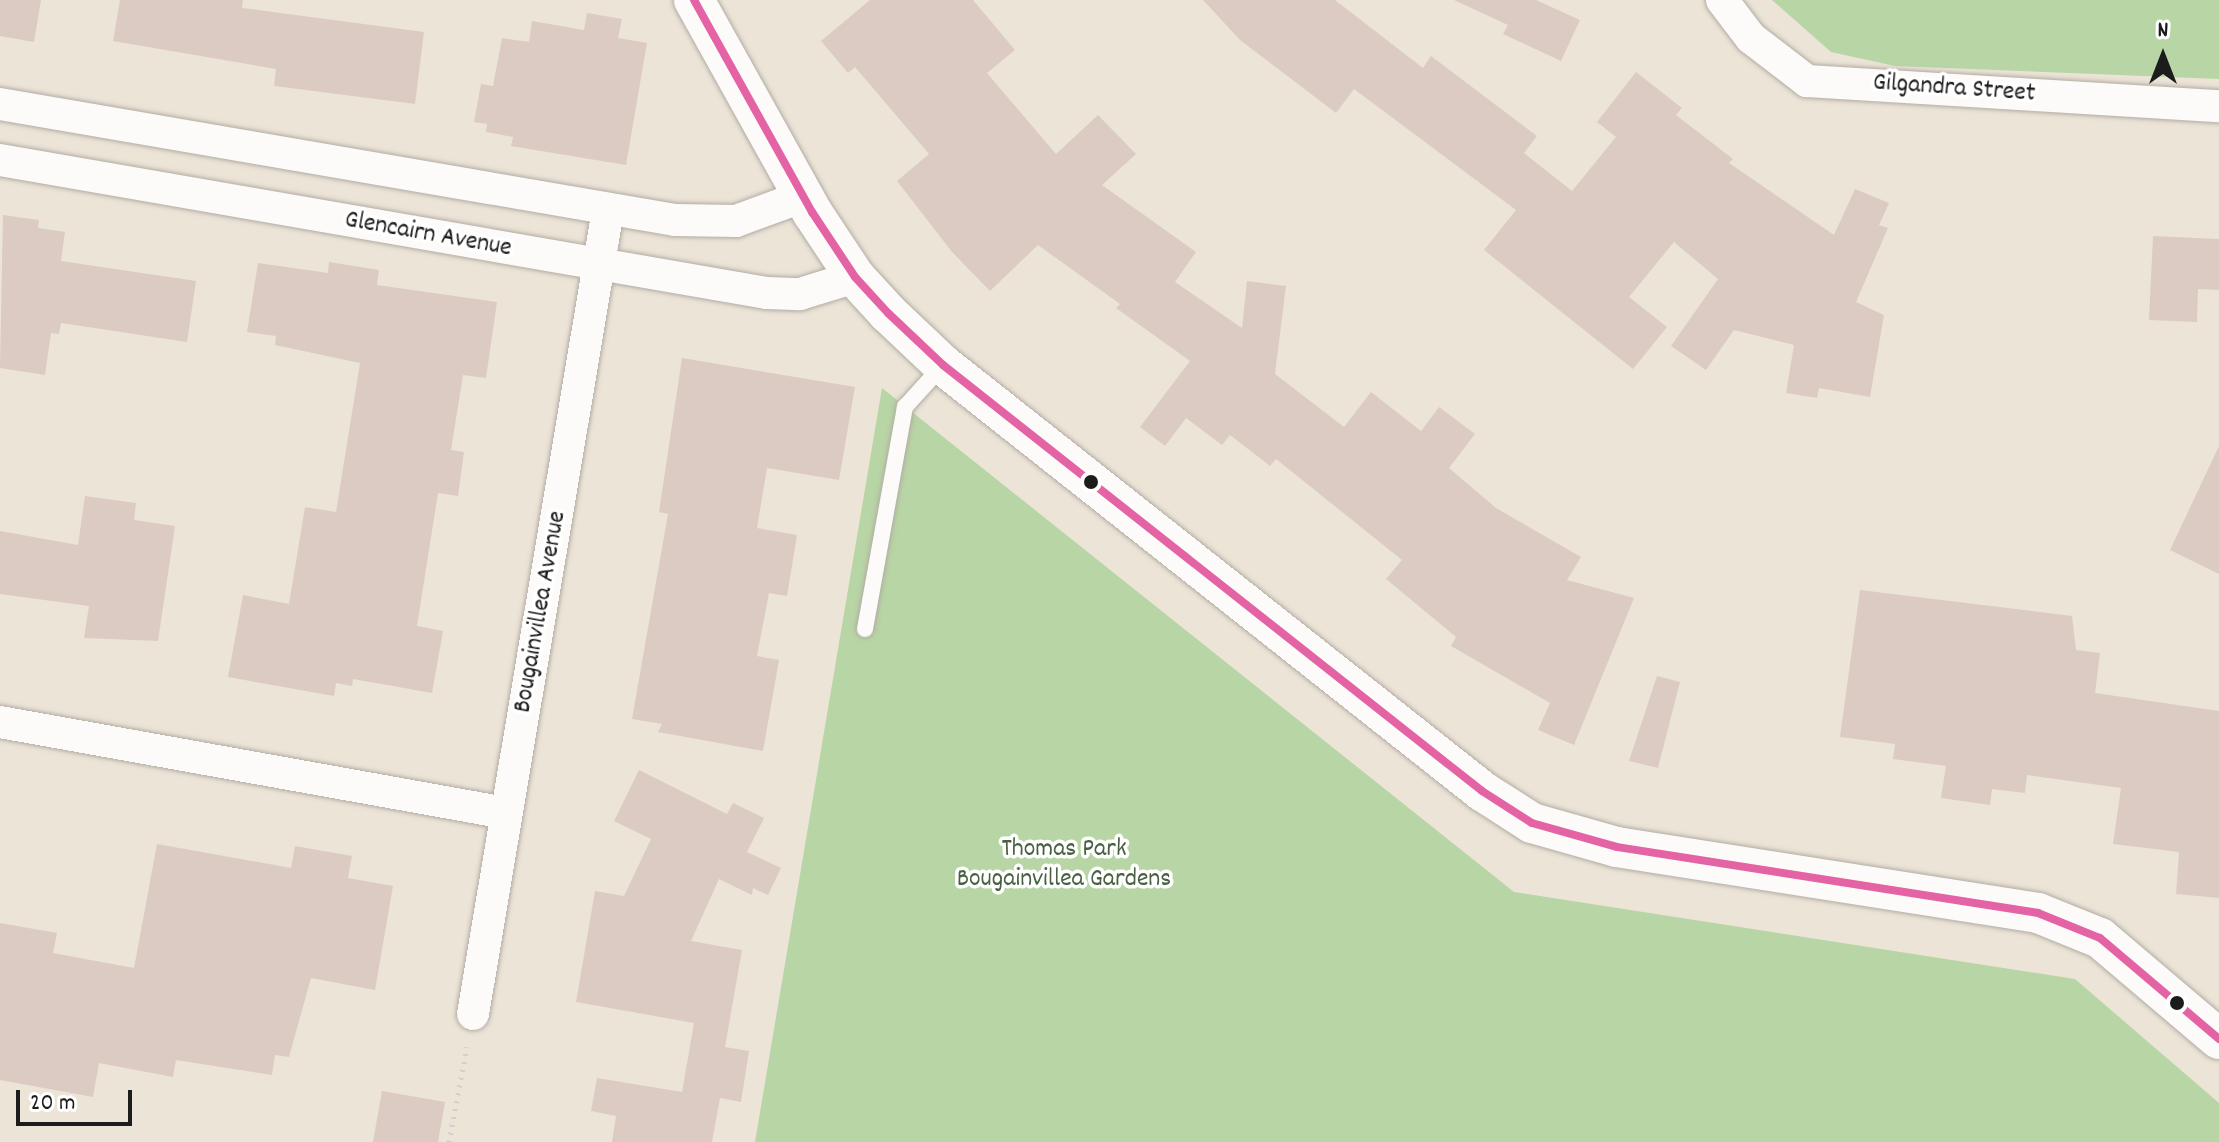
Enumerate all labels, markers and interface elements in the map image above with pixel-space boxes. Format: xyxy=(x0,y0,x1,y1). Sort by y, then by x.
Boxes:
north arrow xyxy=(2123,16,2203,96)
text: N xyxy=(2158,16,2168,47)
street label: Gilgandra Street xyxy=(1872,68,2036,110)
street label: Glencairn Avenue xyxy=(342,205,514,265)
unlabelled marker xyxy=(1083,474,1099,490)
street label: Bougainvillea Avenue xyxy=(508,509,574,715)
park label: Thomas Park Bougainvillea Gardens xyxy=(957,834,1171,896)
unlabelled marker xyxy=(2169,995,2185,1011)
scale bar xyxy=(20,1074,136,1124)
text: 20 m xyxy=(30,1087,76,1121)

